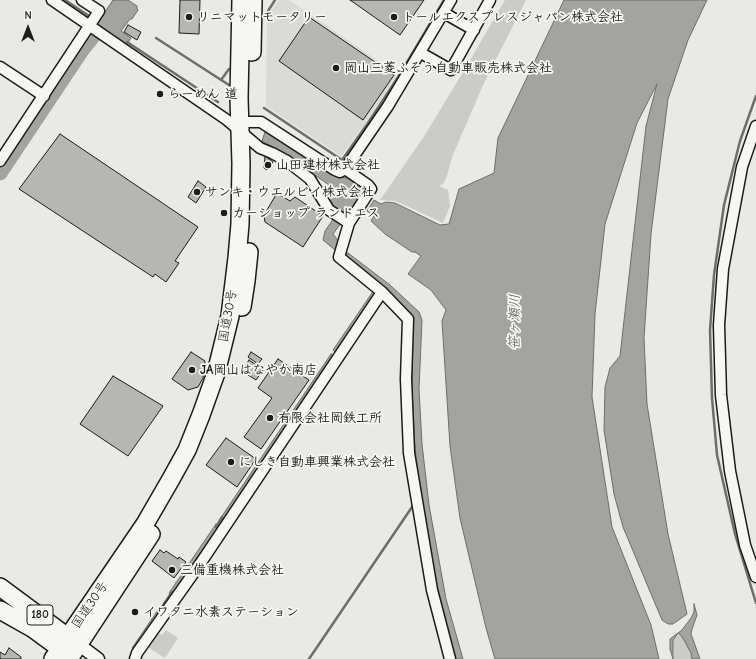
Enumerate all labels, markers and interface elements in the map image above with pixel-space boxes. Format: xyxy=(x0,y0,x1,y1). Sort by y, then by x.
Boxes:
north arrow xyxy=(8,8,48,48)
text: N xyxy=(24,9,32,22)
place label: リニマットモータリー xyxy=(197,9,327,25)
place label: トールエクスプレスジャパン株式会社 xyxy=(402,9,623,25)
marker: リニマットモータリー xyxy=(184,12,194,22)
marker: トールエクスプレスジャパン株式会社 xyxy=(389,12,399,22)
place label: 岡山三菱ふそう自動車販売株式会社 xyxy=(344,60,552,76)
marker: 岡山三菱ふそう自動車販売株式会社 xyxy=(331,63,341,73)
place label: らーめん 道 xyxy=(168,86,238,102)
marker: らーめん 道 xyxy=(155,89,165,99)
place label: 山田建材株式会社 xyxy=(276,157,380,173)
marker: 山田建材株式会社 xyxy=(263,160,273,170)
place label: サンキ・ウエルビイ株式会社 xyxy=(205,184,374,200)
marker: サンキ・ウエルビイ株式会社 xyxy=(192,187,202,197)
place label: カーショップ ランドエス xyxy=(232,205,380,221)
marker: カーショップ ランドエス xyxy=(219,208,229,218)
street label: 国道30号 xyxy=(216,288,240,344)
water label: 笹ヶ瀬川 xyxy=(507,294,523,350)
place label: JA岡山はなやか南店 xyxy=(200,362,317,378)
marker: JA岡山はなやか南店 xyxy=(187,365,197,375)
place label: 有限会社岡鉄工所 xyxy=(278,410,382,426)
marker: 有限会社岡鉄工所 xyxy=(265,413,275,423)
place label: にしき自動車興業株式会社 xyxy=(239,454,395,470)
marker: にしき自動車興業株式会社 xyxy=(226,457,236,467)
place label: 三備重機株式会社 xyxy=(180,562,284,578)
marker: 三備重機株式会社 xyxy=(167,565,177,575)
street label: 国道30号 xyxy=(69,578,111,632)
place label: イワタニ水素ステーション xyxy=(143,604,299,620)
road number: 180 xyxy=(27,605,53,625)
marker: イワタニ水素ステーション xyxy=(130,607,140,617)

